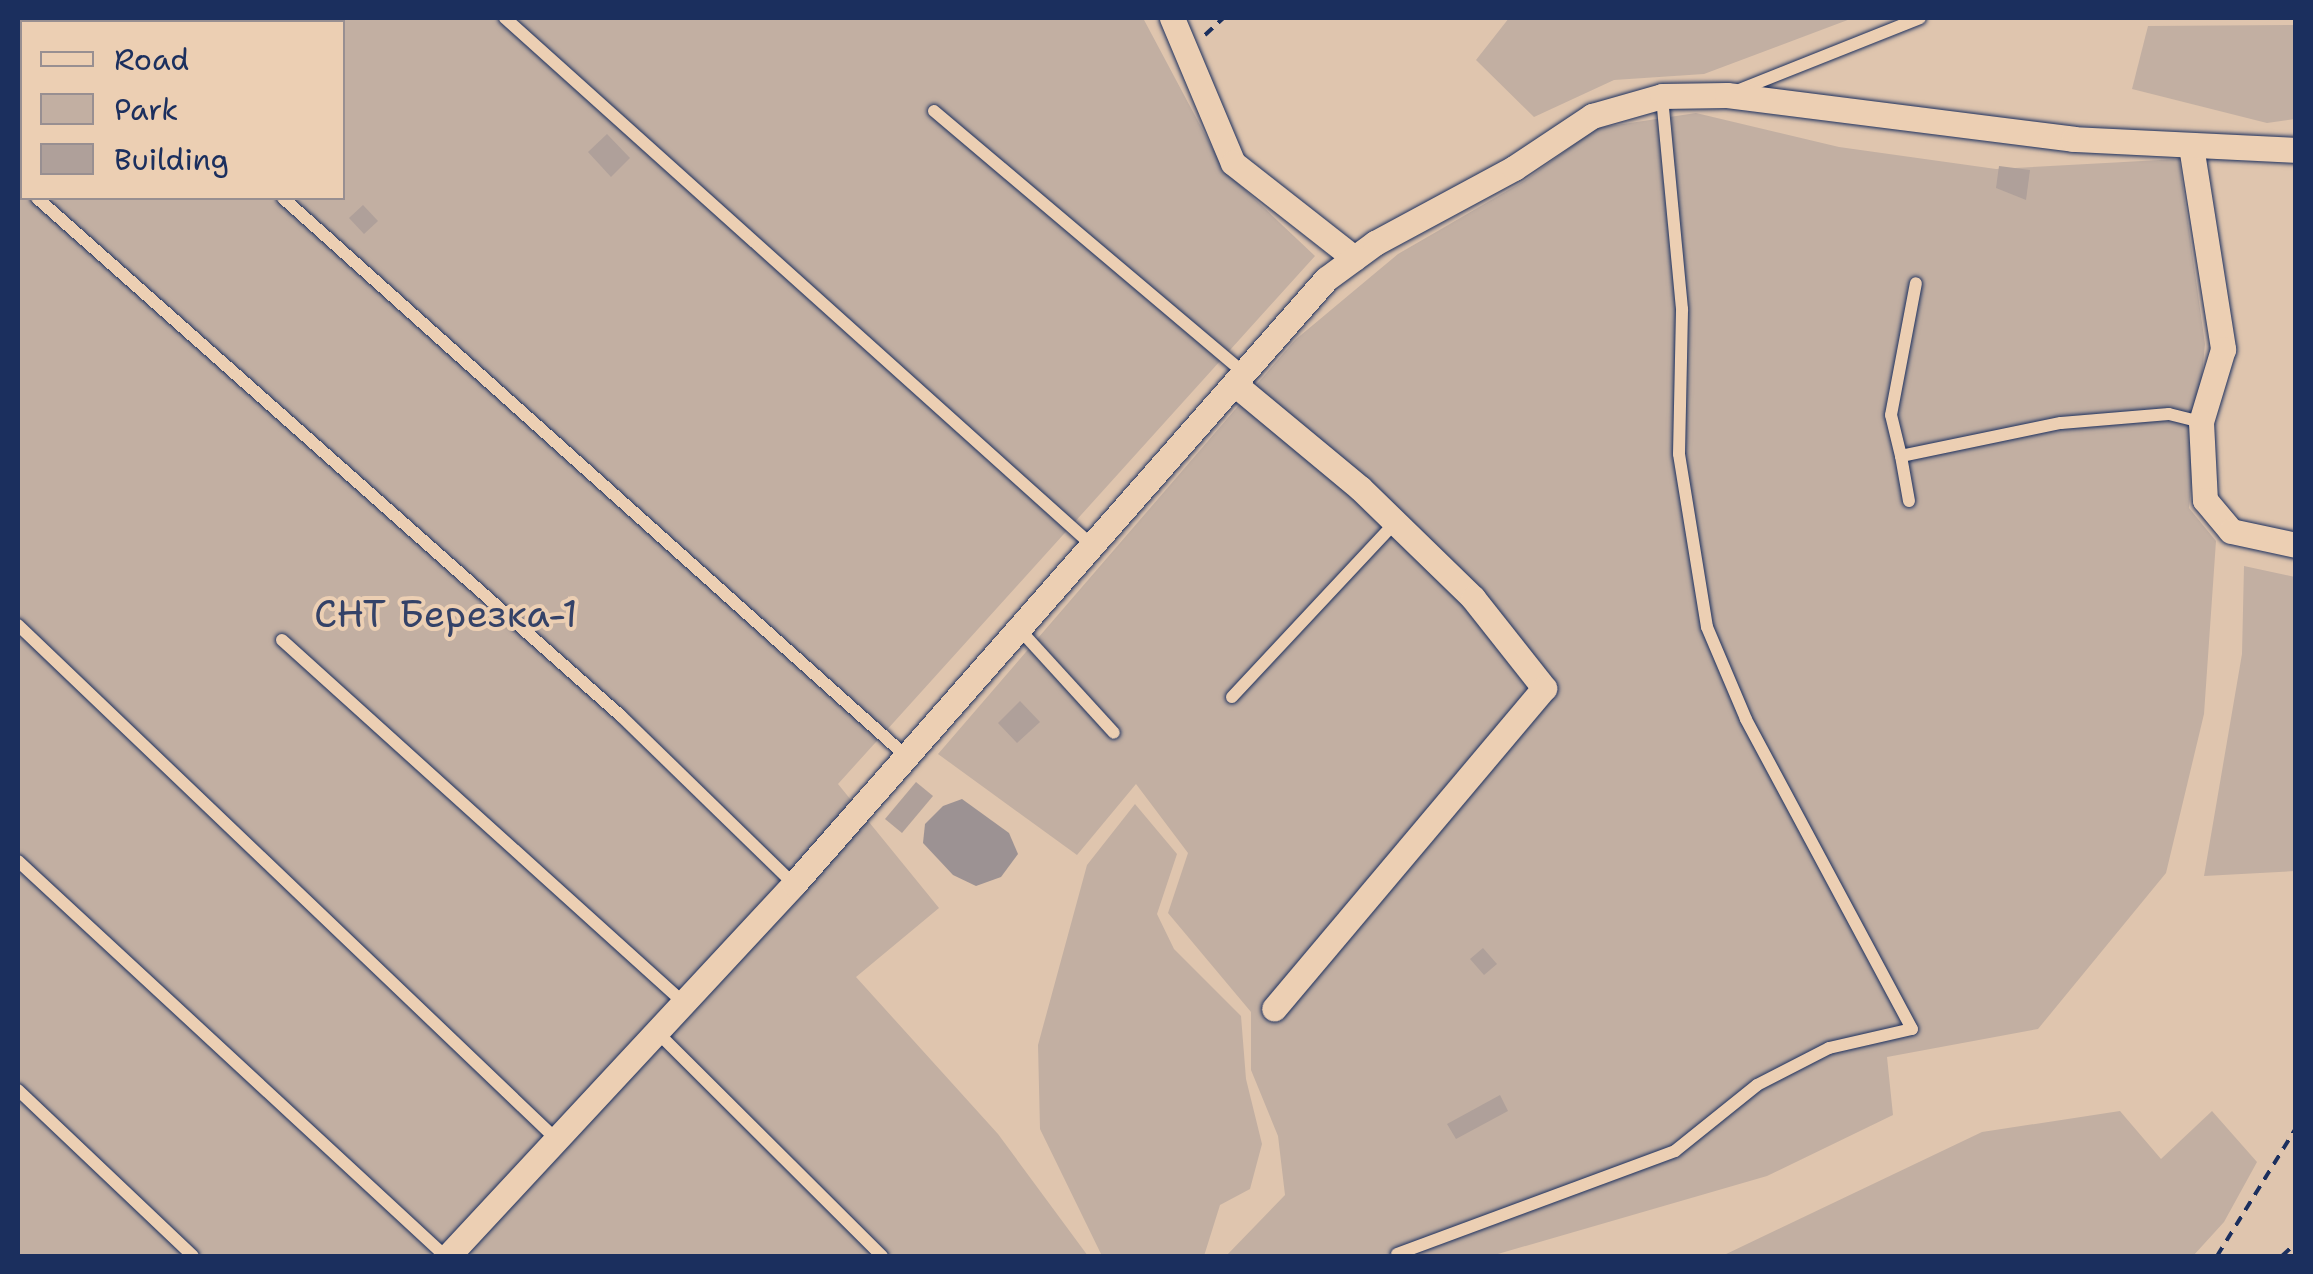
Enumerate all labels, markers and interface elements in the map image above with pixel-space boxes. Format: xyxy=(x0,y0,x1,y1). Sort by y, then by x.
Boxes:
legend xyxy=(20,20,345,200)
text: Road xyxy=(114,39,189,80)
text: Park xyxy=(114,89,178,130)
text: Building xyxy=(114,139,229,180)
park label: СНТ Березка-1 xyxy=(314,591,578,637)

